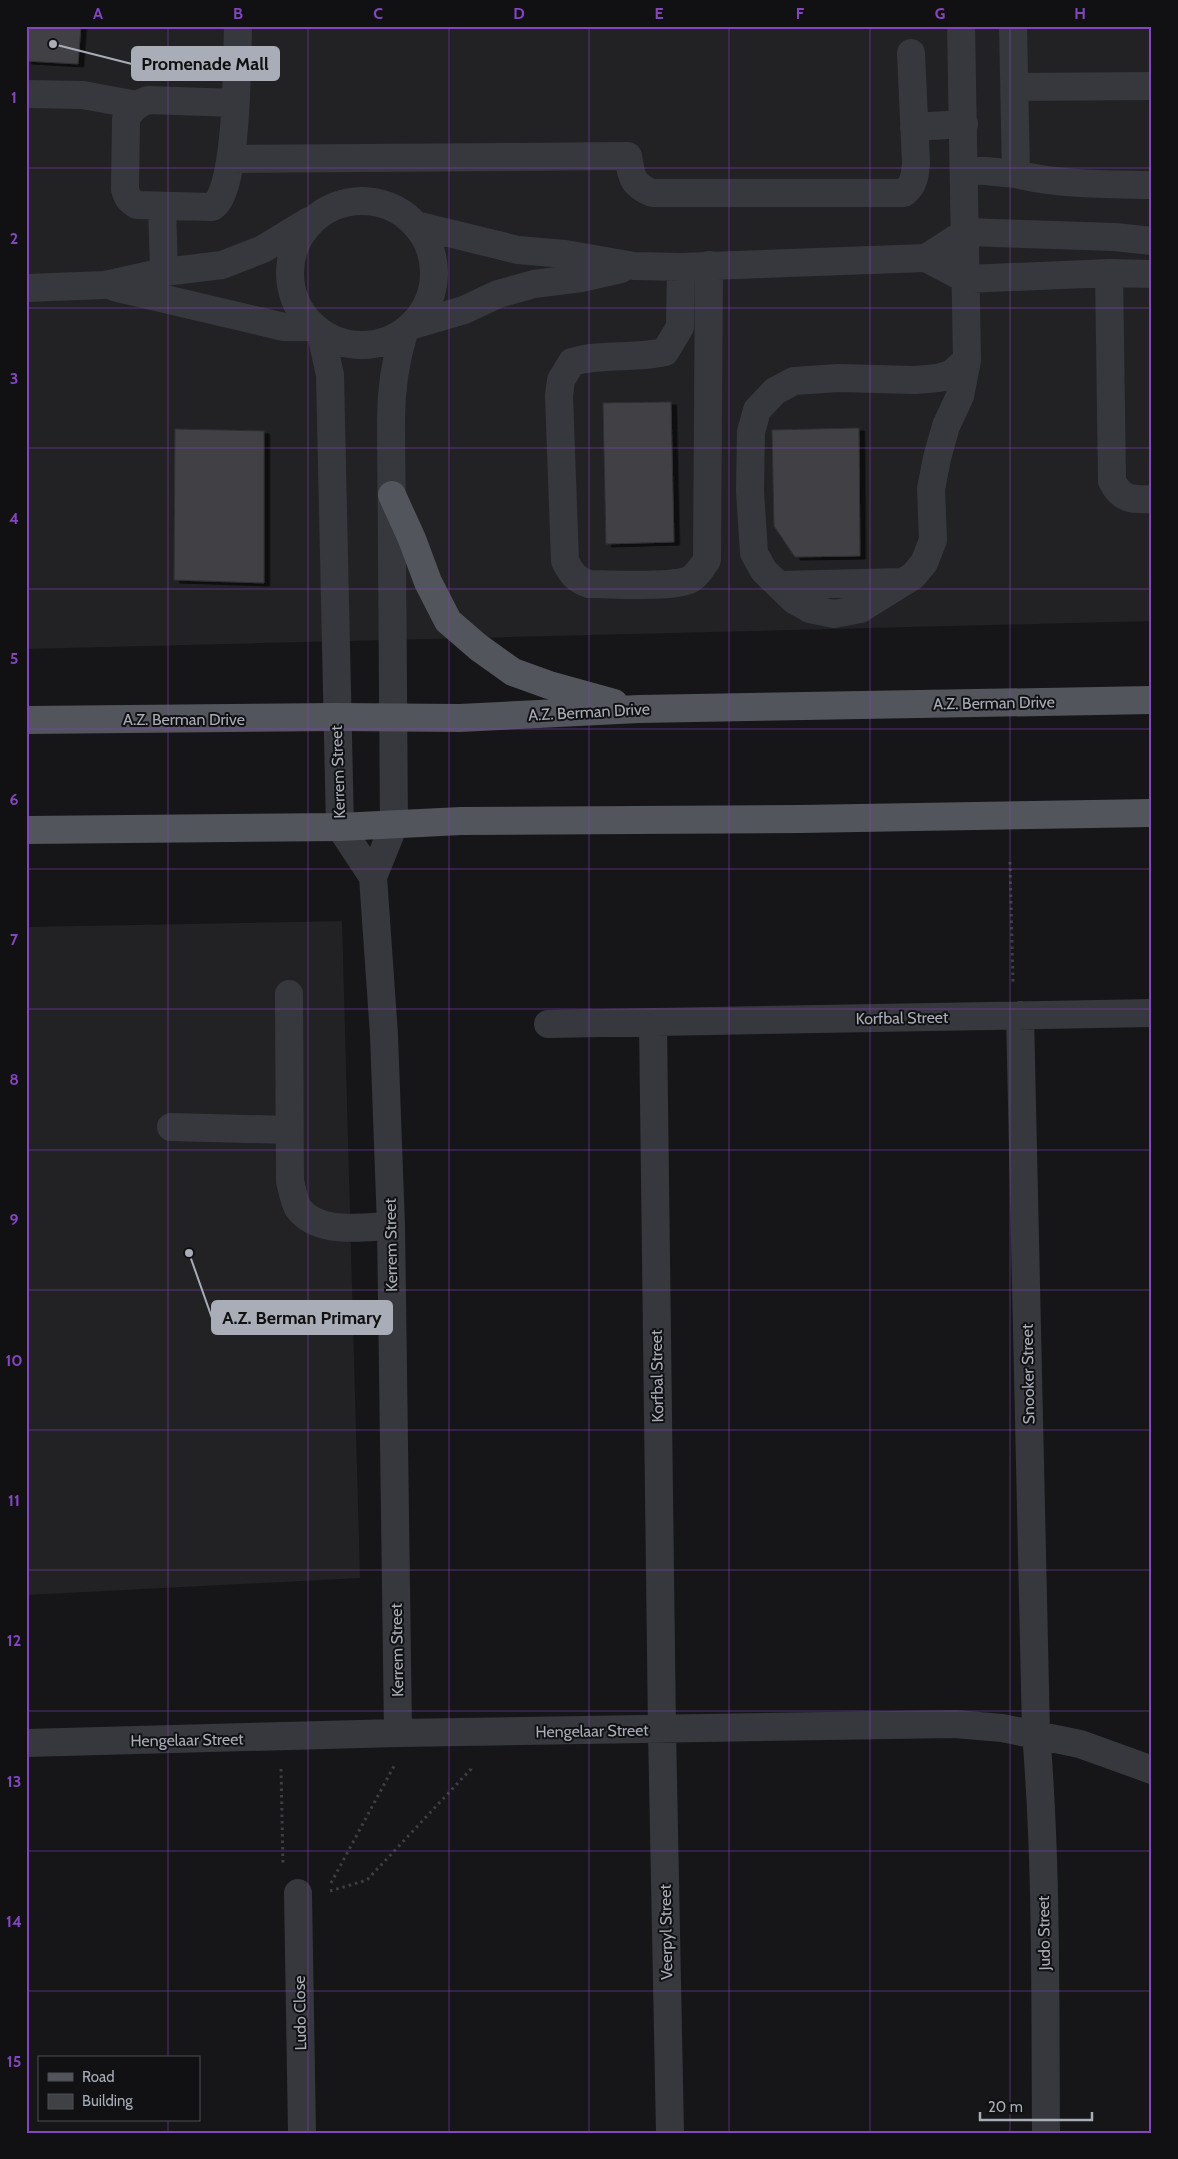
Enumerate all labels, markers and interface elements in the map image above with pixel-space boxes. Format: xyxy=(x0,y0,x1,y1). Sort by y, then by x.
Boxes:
text: A xyxy=(93,4,103,23)
text: B xyxy=(233,4,243,23)
text: C xyxy=(373,4,383,23)
text: D xyxy=(513,4,525,23)
text: E xyxy=(654,4,664,23)
text: F xyxy=(796,4,805,23)
text: G xyxy=(935,4,945,23)
text: H xyxy=(1074,4,1086,23)
callout: Promenade Mall xyxy=(132,47,279,80)
text: Promenade Mall xyxy=(141,53,269,75)
text: 1 xyxy=(11,88,17,107)
text: 2 xyxy=(10,229,18,248)
text: 3 xyxy=(10,369,18,388)
text: 4 xyxy=(9,509,19,528)
text: 5 xyxy=(10,649,18,668)
street label: A.Z. Berman Drive xyxy=(933,692,1055,714)
street label: A.Z. Berman Drive xyxy=(528,699,650,725)
street label: A.Z. Berman Drive xyxy=(123,710,245,729)
street label: Kerrem Street xyxy=(327,724,349,819)
text: 6 xyxy=(10,790,19,809)
text: 7 xyxy=(10,930,19,949)
street label: Korfbal Street xyxy=(855,1008,949,1028)
text: 8 xyxy=(9,1070,19,1089)
street label: Kerrem Street xyxy=(381,1197,401,1292)
text: 9 xyxy=(10,1210,19,1229)
callout: A.Z. Berman Primary xyxy=(212,1301,392,1334)
text: A.Z. Berman Primary xyxy=(222,1307,382,1329)
street label: Snooker Street xyxy=(1018,1323,1038,1424)
street label: Korfbal Street xyxy=(647,1329,667,1423)
text: 10 xyxy=(5,1351,23,1370)
text: 11 xyxy=(8,1491,20,1510)
street label: Kerrem Street xyxy=(387,1602,407,1697)
text: 12 xyxy=(7,1631,21,1650)
street label: Hengelaar Street xyxy=(535,1721,649,1741)
street label: Hengelaar Street xyxy=(130,1730,244,1750)
text: 13 xyxy=(7,1772,21,1791)
street label: Veerpyl Street xyxy=(656,1883,676,1980)
street label: Judo Street xyxy=(1034,1895,1054,1972)
text: 14 xyxy=(6,1912,22,1931)
street label: Ludo Close xyxy=(290,1975,310,2051)
text: 15 xyxy=(7,2052,21,2071)
legend xyxy=(38,2056,200,2122)
text: Road xyxy=(82,2068,115,2086)
scale bar xyxy=(980,2089,1093,2121)
text: Building xyxy=(82,2092,133,2110)
text: 20 m xyxy=(988,2098,1023,2116)

